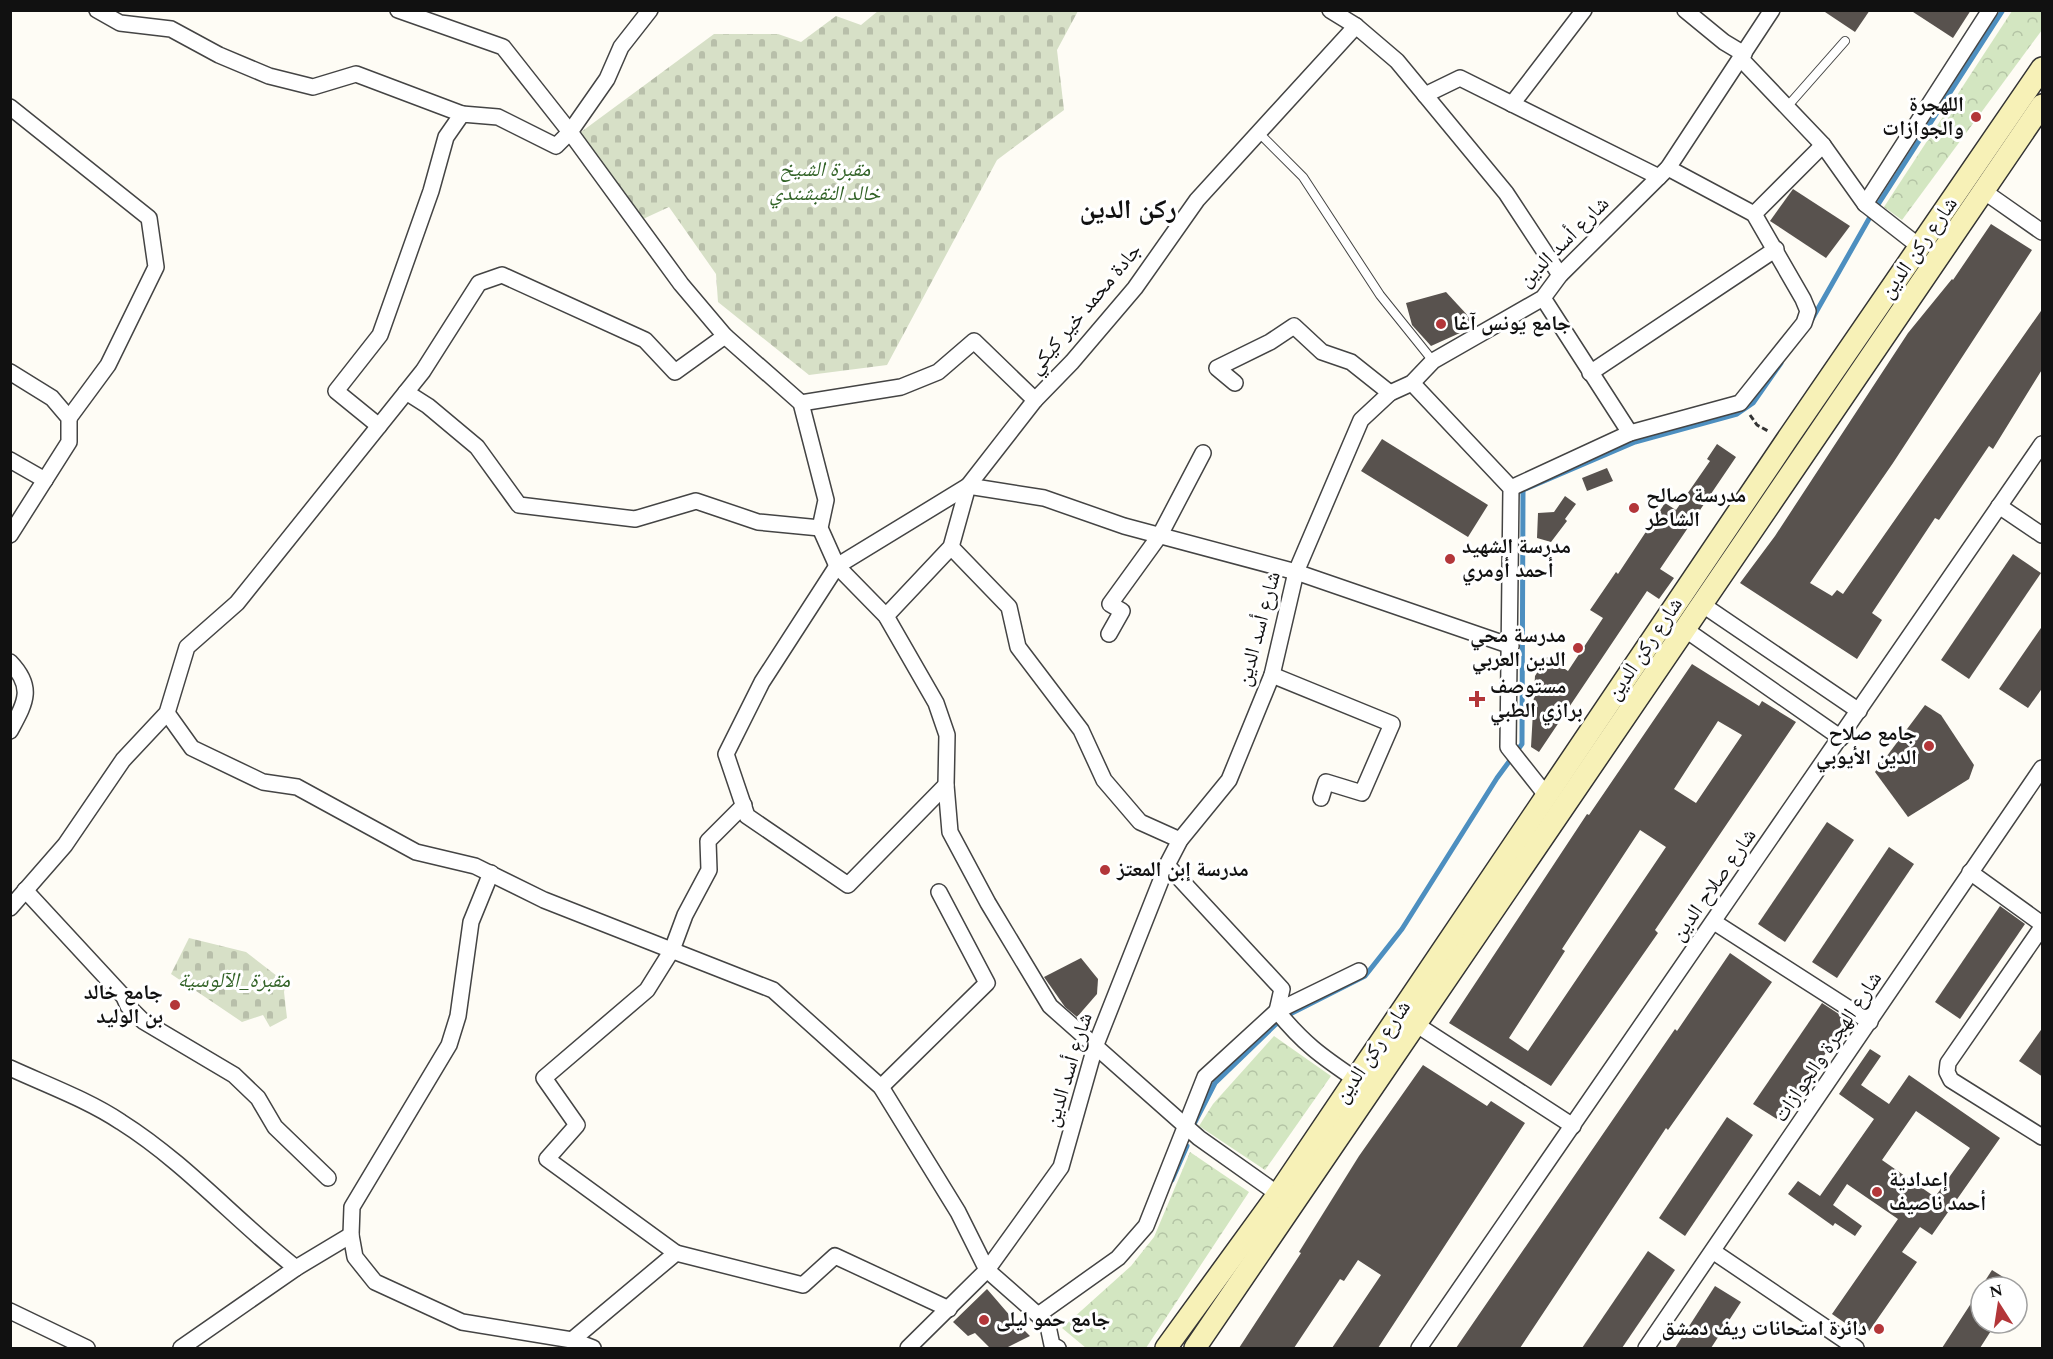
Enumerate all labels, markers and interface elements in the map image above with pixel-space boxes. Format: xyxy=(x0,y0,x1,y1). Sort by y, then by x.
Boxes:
place label: اللهجرة والجوازات xyxy=(1882,89,1964,145)
marker: اللهجرة والجوازات xyxy=(1969,110,1983,124)
park label: مقبرة الشيخ خالد النقبشندي xyxy=(770,154,881,210)
district label: ركن الدين xyxy=(1079,189,1177,231)
street label: شارع أسد الدين xyxy=(1511,189,1617,295)
street label: شارع ركن الدين xyxy=(1872,190,1966,306)
street label: جادة محمد خير كيكي xyxy=(1020,236,1150,382)
place label: جامع يونس آغا xyxy=(1453,308,1571,340)
marker: جامع يونس آغا xyxy=(1434,317,1448,331)
place label: مدرسة صالح الشاطر xyxy=(1645,480,1746,536)
marker: مدرسة صالح الشاطر xyxy=(1627,501,1641,515)
place label: مدرسة الشهيد أحمد أومري xyxy=(1462,531,1571,587)
marker: مدرسة الشهيد أحمد أومري xyxy=(1443,552,1457,566)
street label: شارع أسد الدين xyxy=(1228,568,1290,690)
street label: شارع ركن الدين xyxy=(1599,591,1691,707)
place label: مدرسة محي الدين العربي xyxy=(1470,620,1566,676)
marker: مدرسة محي الدين العربي xyxy=(1571,641,1585,655)
place label: مستوصف برازي الطبي xyxy=(1490,671,1583,727)
marker: مستوصف برازي الطبي xyxy=(1468,690,1486,708)
place label: جامع صلاح الدين الأيوبي xyxy=(1816,718,1917,774)
marker: جامع صلاح الدين الأيوبي xyxy=(1922,739,1936,753)
street label: شارع صلاح الدين xyxy=(1663,822,1765,948)
place label: مدرسة إبن المعتز xyxy=(1116,854,1249,886)
marker: مدرسة إبن المعتز xyxy=(1098,863,1112,877)
park label: مقبرة_الآلوسية xyxy=(178,965,291,997)
street label: شارع الهجرة والجوازات xyxy=(1765,965,1891,1129)
place label: جامع خالد بن الوليد xyxy=(84,977,163,1033)
street label: شارع ركن الدين xyxy=(1327,994,1419,1110)
marker: جامع خالد بن الوليد xyxy=(168,998,182,1012)
street label: شارع أسد الدين xyxy=(1036,1009,1102,1131)
place label: إعدادية أحمد ناصيف xyxy=(1889,1164,1986,1220)
marker: إعدادية أحمد ناصيف xyxy=(1870,1185,1884,1199)
north arrow xyxy=(1969,1275,2029,1335)
text: N xyxy=(1987,1278,2005,1304)
place label: جامع حمو ليلى xyxy=(996,1304,1110,1336)
marker: جامع حمو ليلى xyxy=(977,1313,991,1327)
place label: دائرة امتحانات ريف دمشق xyxy=(1662,1313,1867,1345)
marker: دائرة امتحانات ريف دمشق xyxy=(1872,1322,1886,1336)

